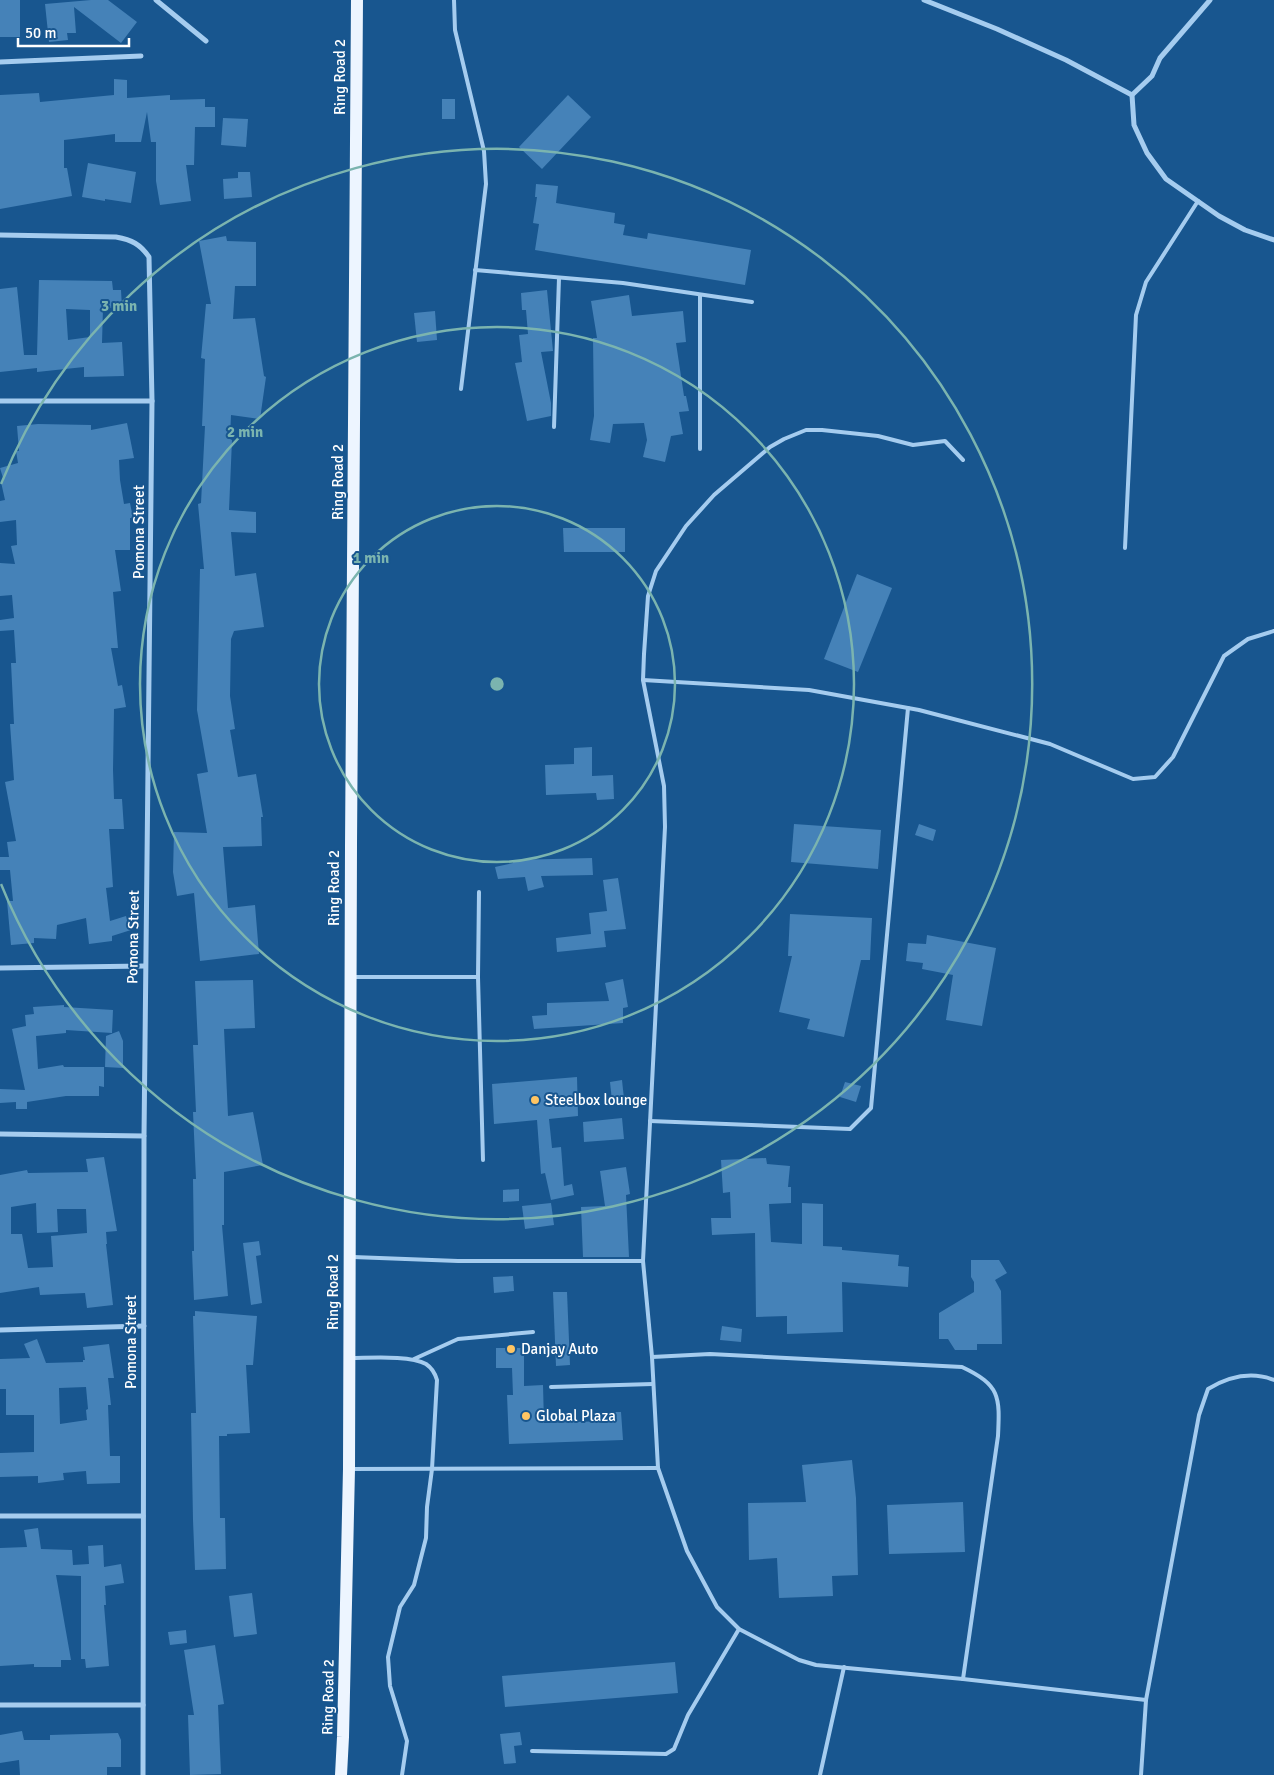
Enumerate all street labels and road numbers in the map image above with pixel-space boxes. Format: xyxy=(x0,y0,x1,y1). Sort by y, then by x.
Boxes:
street label: Ring Road 2 xyxy=(331,39,349,115)
street label: Ring Road 2 xyxy=(329,444,347,520)
street label: Pomona Street xyxy=(130,485,148,579)
street label: Ring Road 2 xyxy=(325,850,343,926)
street label: Pomona Street xyxy=(123,890,143,984)
street label: Ring Road 2 xyxy=(324,1254,342,1330)
street label: Pomona Street xyxy=(122,1295,140,1389)
street label: Ring Road 2 xyxy=(318,1659,338,1735)

